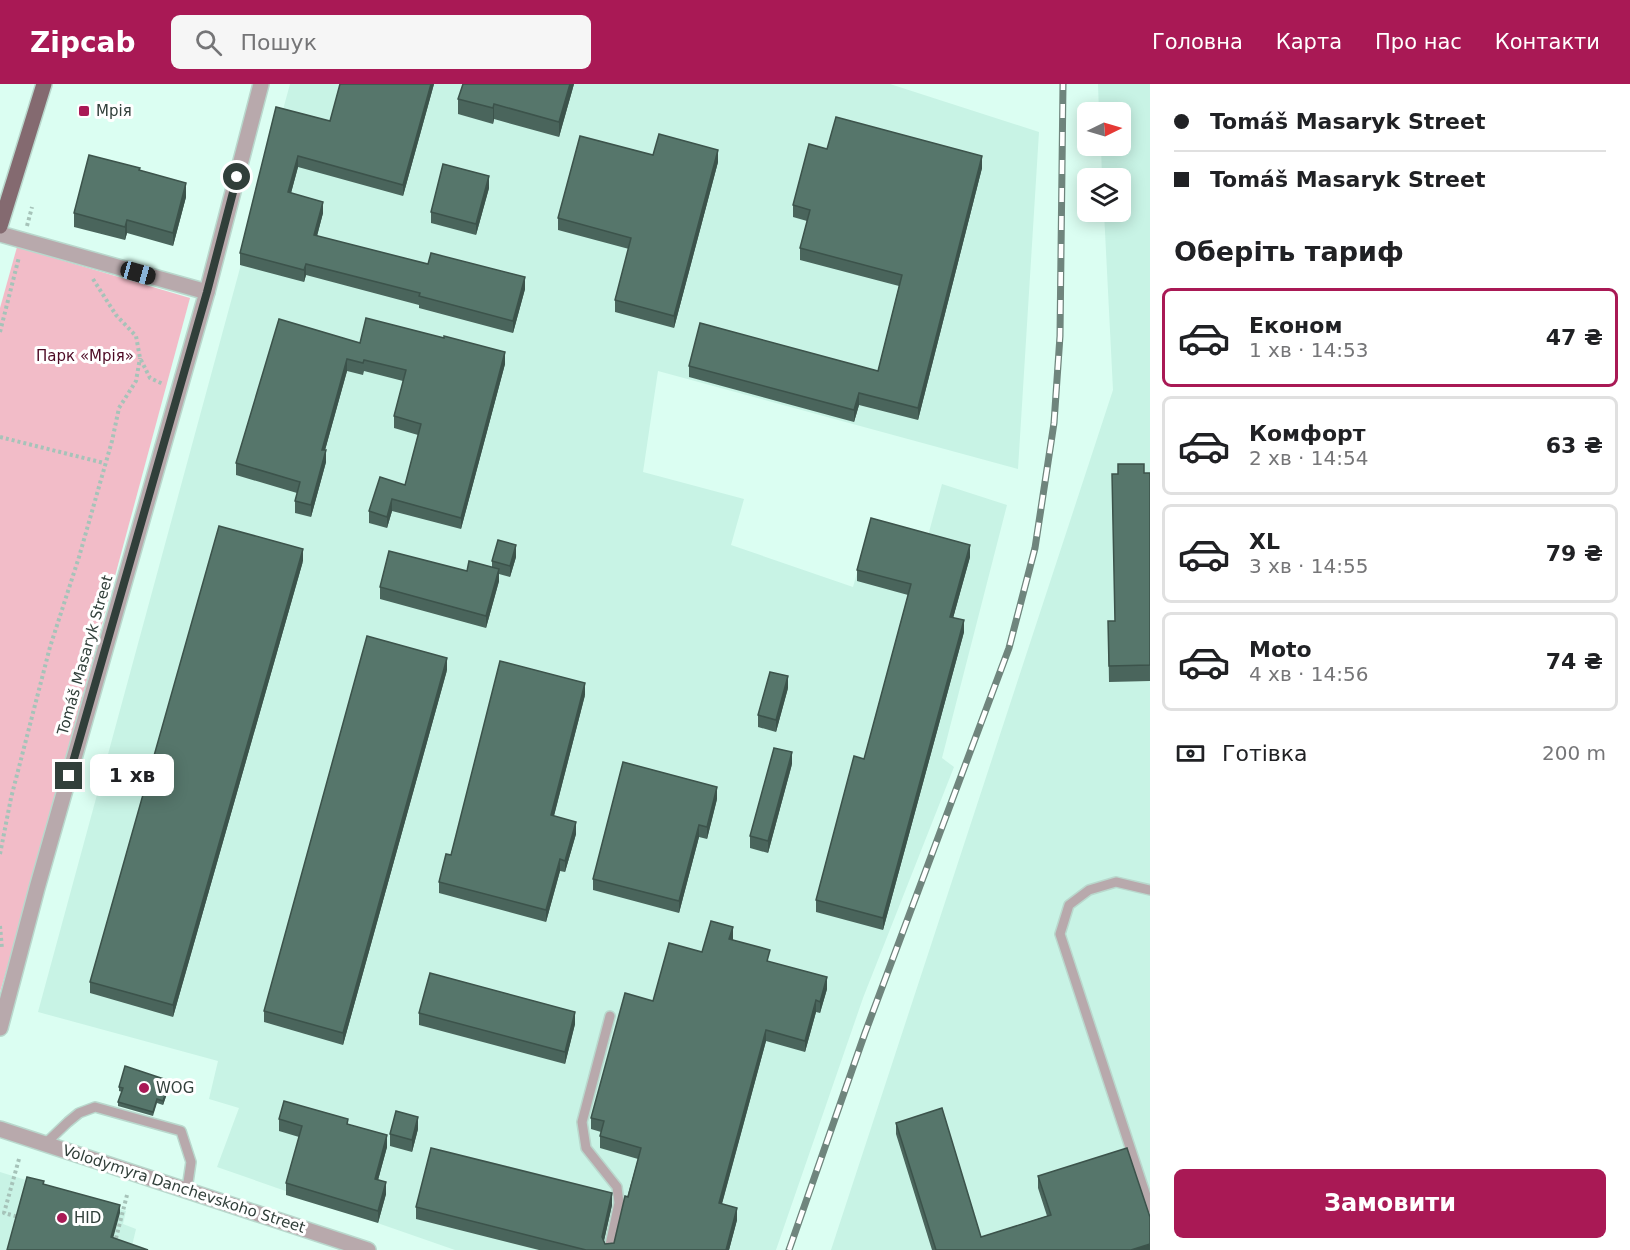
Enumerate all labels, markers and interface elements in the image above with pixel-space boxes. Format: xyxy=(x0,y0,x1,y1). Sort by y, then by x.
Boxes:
search box xyxy=(171,15,591,69)
text: Zipcab xyxy=(30,26,135,59)
icon: search xyxy=(192,26,225,59)
text: Пошук xyxy=(240,30,317,55)
text: Головна xyxy=(1152,30,1243,54)
text: Карта xyxy=(1276,30,1342,54)
text: Про нас xyxy=(1375,30,1462,54)
text: Контакти xyxy=(1495,30,1600,54)
place label: Мрія xyxy=(96,102,132,120)
north arrow xyxy=(1077,102,1131,156)
map controls xyxy=(1077,102,1131,222)
marker: Мрія xyxy=(77,104,91,118)
text: Tomáš Masaryk Street xyxy=(1210,109,1485,134)
route start xyxy=(223,163,250,190)
text: Tomáš Masaryk Street xyxy=(1210,167,1485,192)
button: layers xyxy=(1077,168,1131,222)
text: Оберіть тариф xyxy=(1174,236,1404,267)
car xyxy=(118,259,158,287)
icon: car xyxy=(1177,311,1231,365)
text: Економ xyxy=(1249,313,1342,338)
text: 47 ₴ xyxy=(1546,325,1603,350)
text: 1 хв · 14:53 xyxy=(1249,338,1368,362)
park label: Парк «Мрія» xyxy=(36,347,134,365)
icon: car xyxy=(1177,419,1231,473)
text: Комфорт xyxy=(1249,421,1366,446)
text: 63 ₴ xyxy=(1546,433,1603,458)
text: 2 хв · 14:54 xyxy=(1249,446,1368,470)
icon: car xyxy=(1177,527,1231,581)
text: XL xyxy=(1249,529,1280,554)
text: 79 ₴ xyxy=(1546,541,1603,566)
text: 3 хв · 14:55 xyxy=(1249,554,1368,578)
street label: Tomáš Masaryk Street xyxy=(53,573,116,738)
icon: car xyxy=(1177,635,1231,689)
text: Moto xyxy=(1249,637,1312,662)
text: 74 ₴ xyxy=(1546,649,1603,674)
text: 4 хв · 14:56 xyxy=(1249,662,1368,686)
icon: cash xyxy=(1174,737,1207,770)
text: Готівка xyxy=(1222,741,1308,766)
text: 200 m xyxy=(1542,741,1606,765)
callout: 1 хв xyxy=(90,755,174,797)
route end xyxy=(55,762,82,789)
text: 1 хв xyxy=(109,763,155,787)
place label: WOG xyxy=(156,1079,194,1097)
marker: WOG xyxy=(137,1081,151,1095)
street label: Volodymyra Danchevskoho Street xyxy=(60,1141,308,1237)
button: Замовити xyxy=(1174,1169,1606,1238)
place label: HID xyxy=(74,1209,101,1227)
marker: HID xyxy=(55,1211,69,1225)

